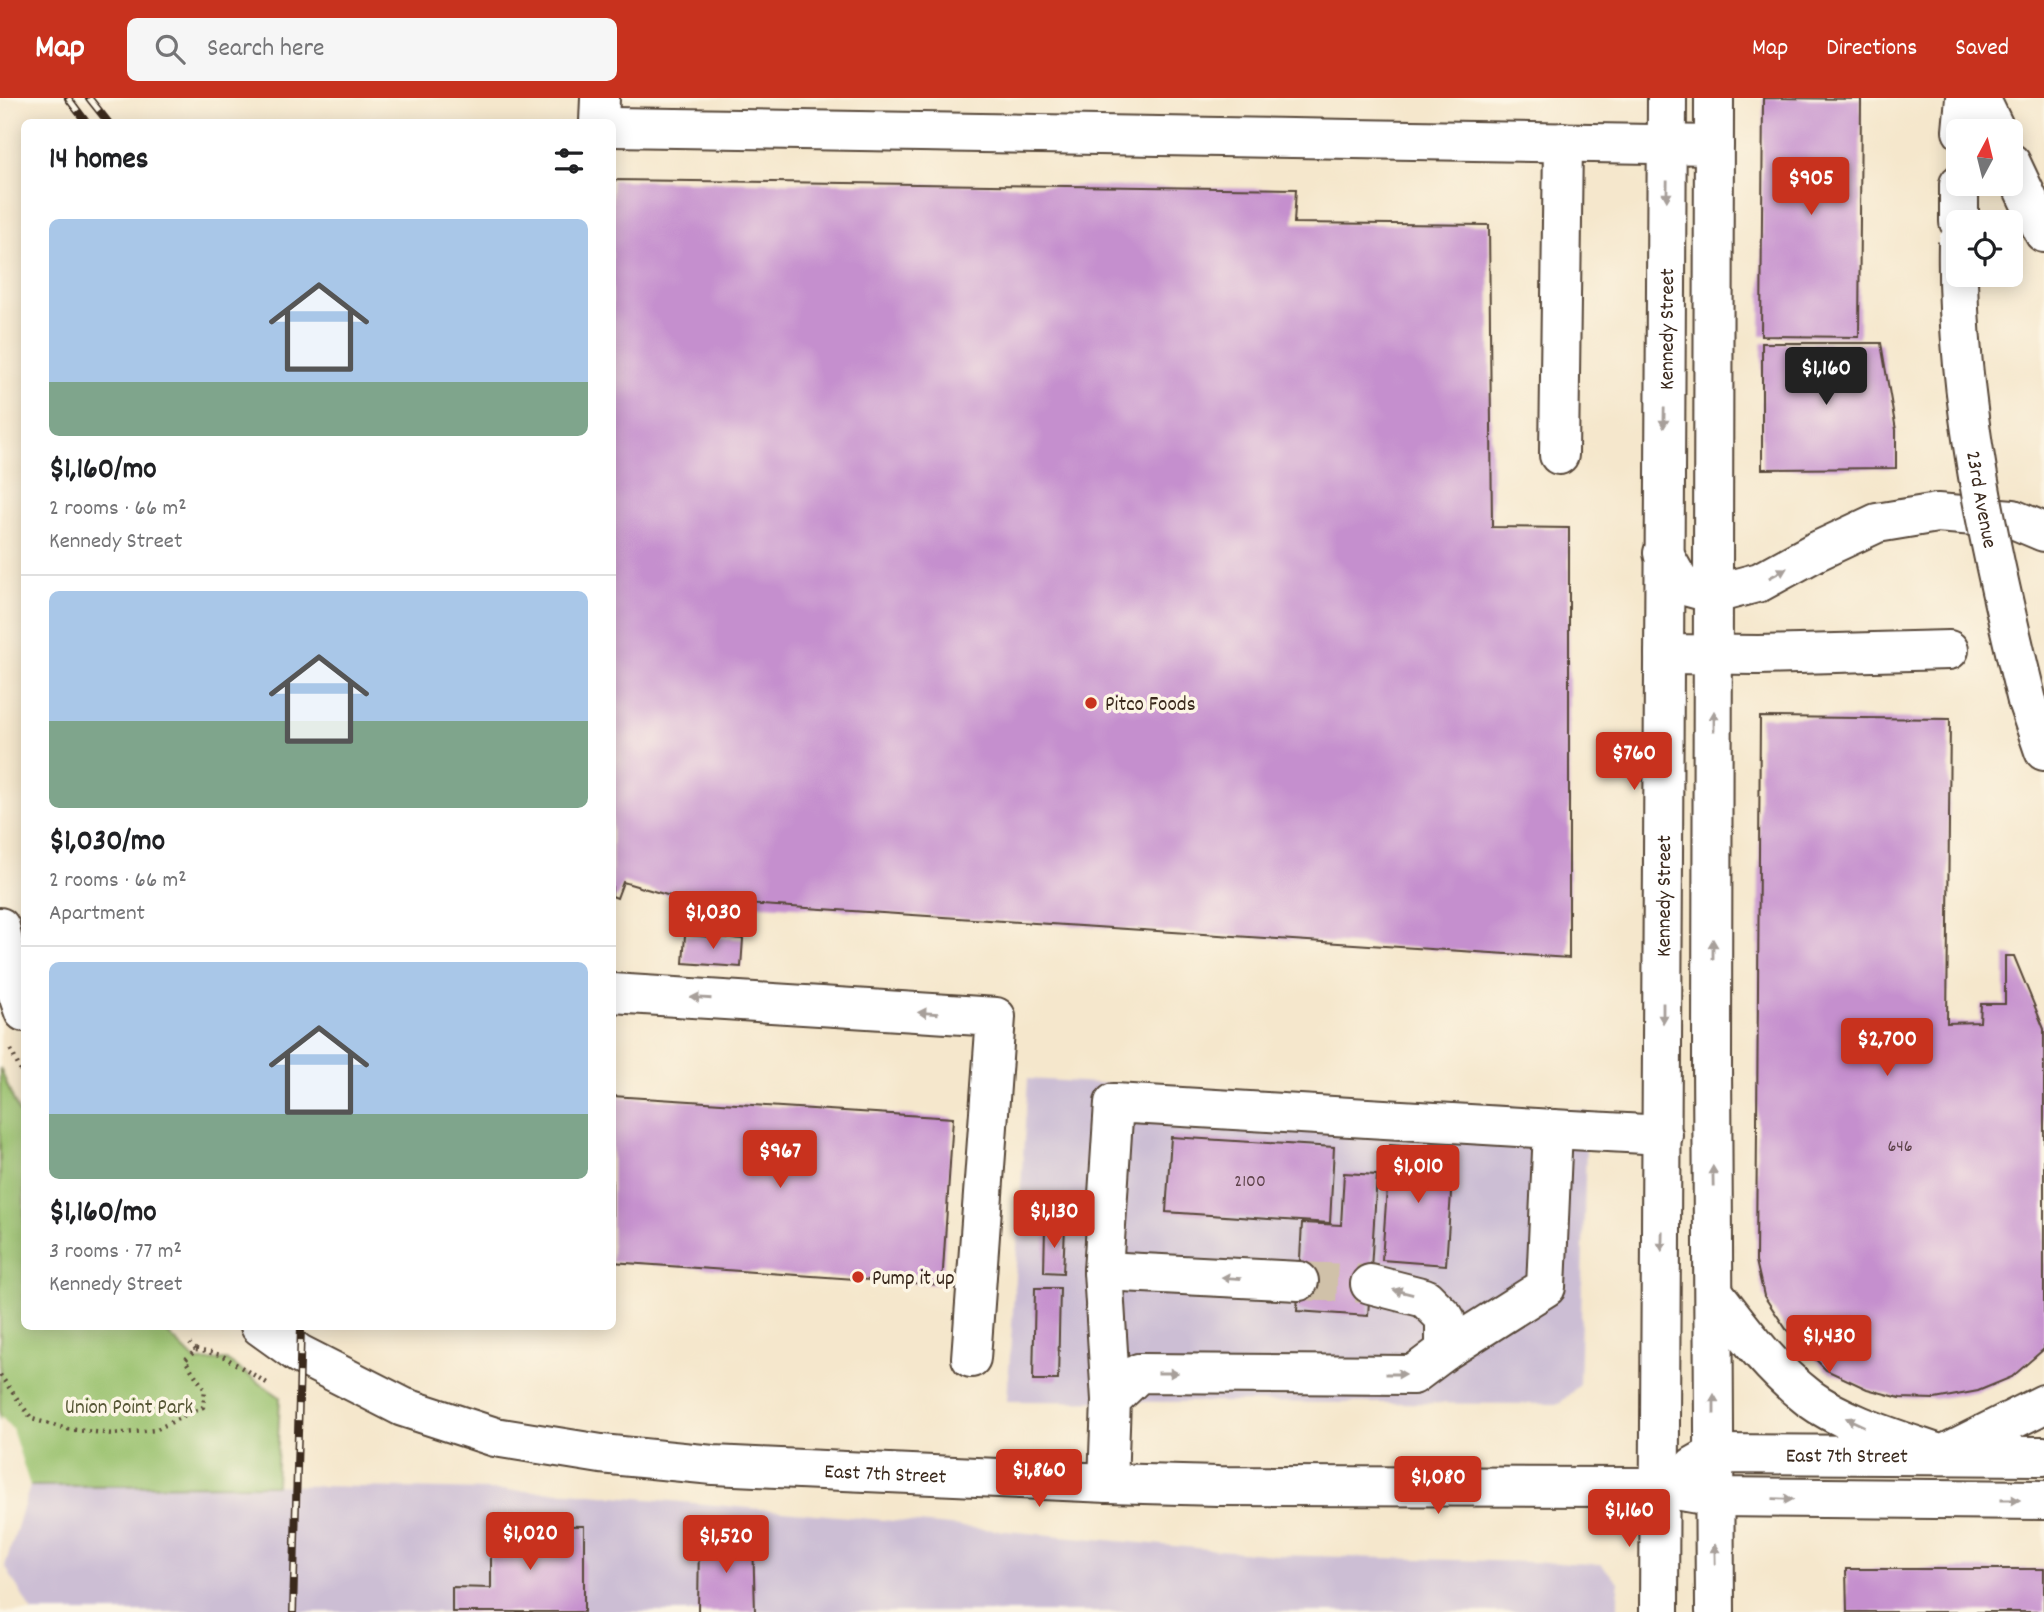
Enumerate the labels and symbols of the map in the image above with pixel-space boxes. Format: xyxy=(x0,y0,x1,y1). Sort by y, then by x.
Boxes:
north arrow xyxy=(1946,119,2023,196)
pin: $905 xyxy=(1770,158,1852,217)
one-way arrow xyxy=(1661,180,1672,202)
street label: Kennedy Street xyxy=(1653,268,1684,390)
pin: $1,160 xyxy=(1769,348,1883,407)
one-way arrow xyxy=(1658,407,1670,429)
street label: 23rd Avenue xyxy=(1956,449,2003,551)
one-way arrow xyxy=(1769,567,1789,579)
place label: Pitco Foods xyxy=(1105,691,1195,721)
marker: Pitco Foods xyxy=(1083,695,1099,711)
one-way arrow xyxy=(1708,710,1720,732)
pin: $760 xyxy=(1593,732,1675,792)
street label: Kennedy Street xyxy=(1650,835,1681,957)
pin: $1,030 xyxy=(656,892,770,951)
one-way arrow xyxy=(1707,938,1719,960)
one-way arrow xyxy=(690,992,712,1003)
one-way arrow xyxy=(1657,1002,1669,1024)
one-way arrow xyxy=(917,1007,939,1018)
pin: $2,700 xyxy=(1830,1018,1944,1078)
pin: $967 xyxy=(739,1130,821,1190)
house number: 646 xyxy=(1887,1135,1913,1160)
pin: $1,010 xyxy=(1361,1146,1475,1205)
one-way arrow xyxy=(1708,1165,1719,1187)
house number: 2100 xyxy=(1234,1170,1266,1195)
pin: $1,130 xyxy=(997,1190,1111,1250)
one-way arrow xyxy=(1656,1230,1668,1252)
place label: Pump it up xyxy=(872,1265,955,1295)
marker: Pump it up xyxy=(850,1269,866,1285)
one-way arrow xyxy=(1220,1272,1242,1283)
one-way arrow xyxy=(1392,1286,1414,1297)
pin: $1,430 xyxy=(1772,1316,1886,1375)
one-way arrow xyxy=(1157,1367,1179,1379)
one-way arrow xyxy=(1385,1369,1407,1380)
one-way arrow xyxy=(1708,1393,1720,1415)
park label: Union Point Park xyxy=(65,1394,193,1424)
one-way arrow xyxy=(1845,1417,1865,1428)
street label: East 7th Street xyxy=(1786,1442,1908,1473)
pin: $1,860 xyxy=(982,1450,1096,1509)
pin: $1,080 xyxy=(1381,1456,1495,1516)
street label: East 7th Street xyxy=(824,1458,947,1494)
pin: $1,160 xyxy=(1572,1490,1686,1549)
one-way arrow xyxy=(1772,1493,1794,1504)
one-way arrow xyxy=(2000,1494,2022,1506)
pin: $1,020 xyxy=(473,1512,587,1572)
pin: $1,520 xyxy=(669,1516,783,1575)
one-way arrow xyxy=(1709,1543,1721,1565)

